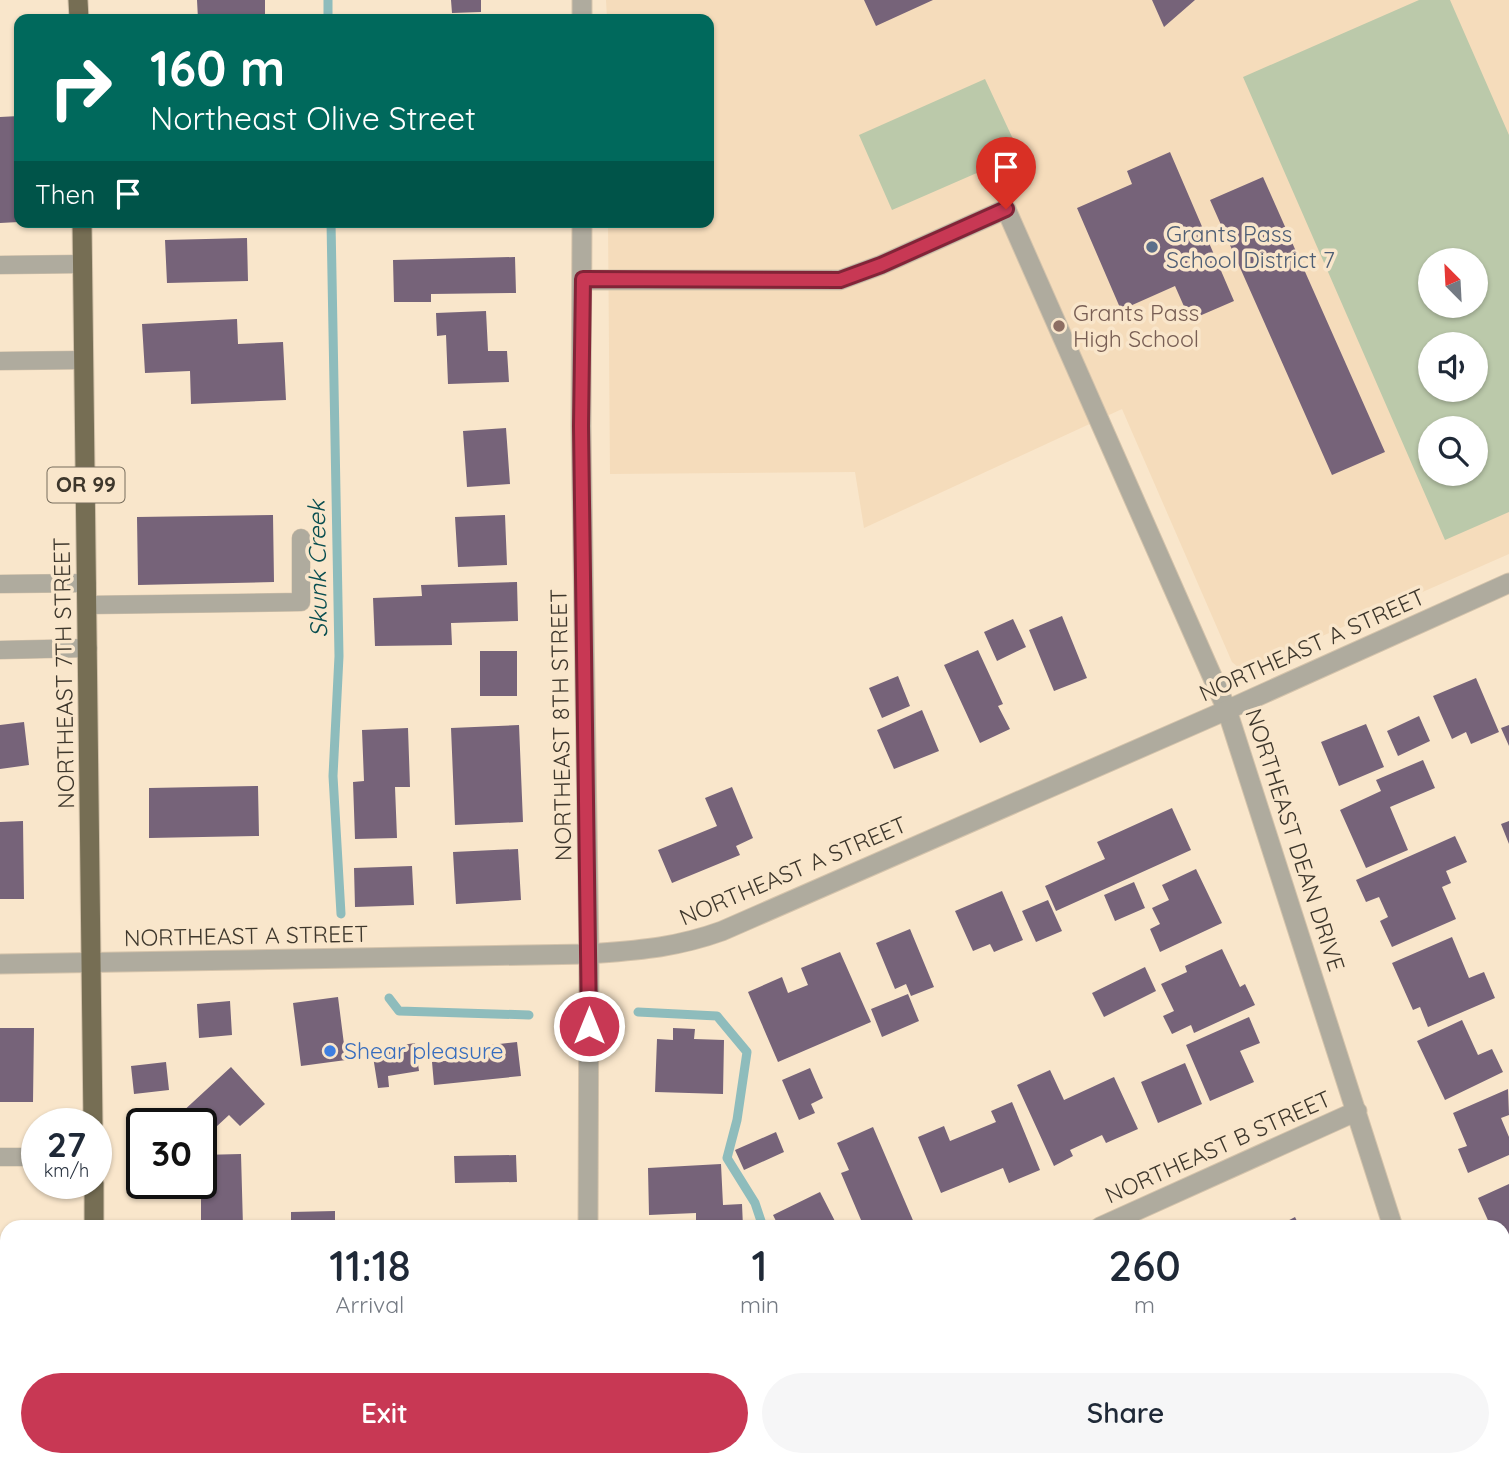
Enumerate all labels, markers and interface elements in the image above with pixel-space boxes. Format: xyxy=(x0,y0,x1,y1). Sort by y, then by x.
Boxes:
text: 160 m xyxy=(150,37,285,98)
icon: right xyxy=(35,42,126,133)
text: Northeast Olive Street xyxy=(150,98,476,138)
pin xyxy=(976,137,1036,209)
icon: arrive xyxy=(987,148,1025,186)
icon: arrive xyxy=(109,175,147,213)
text: Then xyxy=(35,178,95,211)
place label: Grants Pass School District 7 xyxy=(1166,219,1335,274)
marker: Grants Pass School District 7 xyxy=(1144,239,1160,255)
north arrow xyxy=(1418,248,1488,318)
map controls xyxy=(1418,248,1488,486)
place label: Grants Pass High School xyxy=(1073,298,1199,353)
marker: Grants Pass High School xyxy=(1051,318,1067,334)
button: sound xyxy=(1418,332,1488,402)
button: search xyxy=(1418,416,1488,486)
road number: OR 99 xyxy=(48,468,124,503)
water label: Skunk Creek xyxy=(301,498,333,638)
street label: NORTHEAST 7TH STREET xyxy=(47,537,80,809)
street label: NORTHEAST A STREET xyxy=(1194,582,1429,707)
street label: NORTHEAST 8TH STREET xyxy=(544,589,577,861)
street label: NORTHEAST DEAN DRIVE xyxy=(1239,705,1352,975)
street label: NORTHEAST A STREET xyxy=(675,809,911,932)
street label: NORTHEAST A STREET xyxy=(124,919,368,952)
position arrow xyxy=(552,989,626,1063)
place label: Shear pleasure xyxy=(344,1036,503,1065)
marker: Shear pleasure xyxy=(322,1043,338,1059)
street label: NORTHEAST B STREET xyxy=(1100,1084,1335,1209)
speed limit sign: 30 xyxy=(126,1108,217,1199)
text: 27 xyxy=(47,1122,86,1166)
text: km/h xyxy=(44,1159,89,1182)
text: 11:18 xyxy=(329,1239,411,1292)
text: 1 xyxy=(752,1239,768,1292)
text: 260 xyxy=(1108,1239,1181,1292)
text: Arrival xyxy=(336,1290,404,1319)
text: min xyxy=(740,1290,779,1319)
text: m xyxy=(1134,1290,1155,1319)
button: Exit xyxy=(21,1373,748,1453)
button: Share xyxy=(762,1373,1489,1453)

